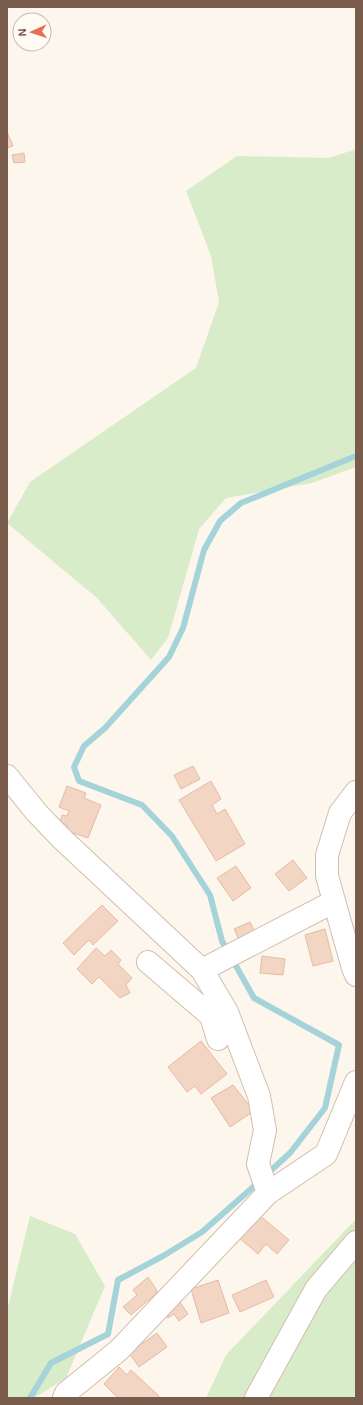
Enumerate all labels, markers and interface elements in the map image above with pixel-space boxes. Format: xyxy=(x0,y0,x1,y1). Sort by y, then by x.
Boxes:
north arrow xyxy=(12,12,52,52)
text: N xyxy=(15,28,28,37)

